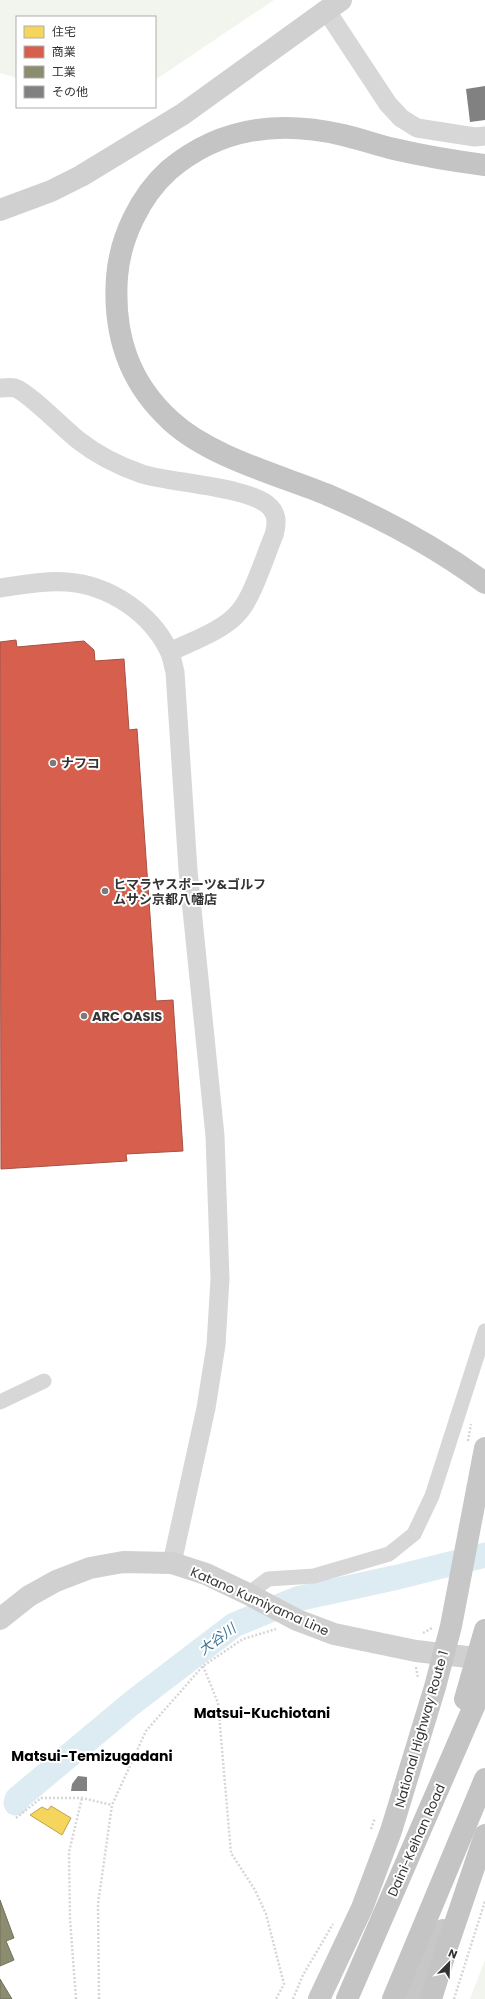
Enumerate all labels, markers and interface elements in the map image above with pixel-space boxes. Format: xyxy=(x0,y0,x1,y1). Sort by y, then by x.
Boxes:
legend xyxy=(16,16,156,108)
text: 住宅 xyxy=(52,23,76,40)
text: 商業 xyxy=(52,43,76,60)
text: 工業 xyxy=(52,63,76,80)
text: その他 xyxy=(52,83,88,100)
place label: ナフコ xyxy=(61,754,100,773)
marker: ナフコ xyxy=(48,758,58,768)
place label: ヒマラヤスポーツ&ゴルフ ムサシ京都八幡店 xyxy=(113,875,266,909)
marker: ヒマラヤスポーツ&ゴルフ ムサシ京都八幡店 xyxy=(100,886,110,896)
place label: ARC OASIS xyxy=(92,1007,162,1026)
marker: ARC OASIS xyxy=(79,1011,89,1021)
street label: Katano Kumiyama Line xyxy=(187,1562,332,1641)
water label: 大谷川 xyxy=(194,1617,241,1659)
street label: National Highway Route 1 xyxy=(390,1648,453,1810)
district label: Matsui-Kuchiotani xyxy=(194,1703,330,1723)
district label: Matsui-Temizugadani xyxy=(11,1746,173,1766)
street label: Daini-Keihan Road xyxy=(383,1781,450,1900)
north arrow xyxy=(429,1943,469,1983)
text: N xyxy=(446,1945,460,1963)

